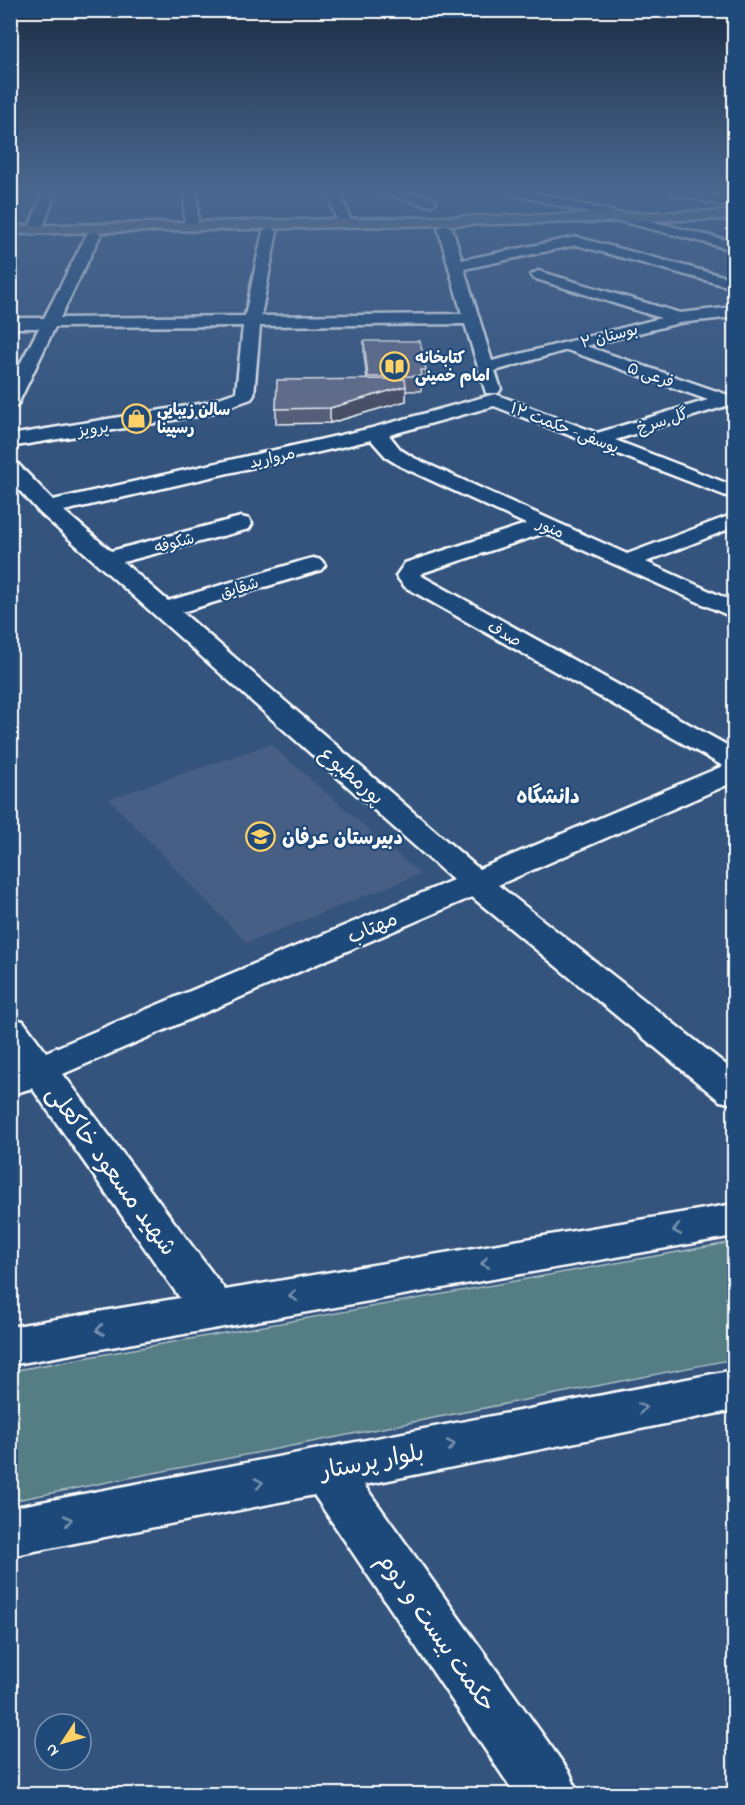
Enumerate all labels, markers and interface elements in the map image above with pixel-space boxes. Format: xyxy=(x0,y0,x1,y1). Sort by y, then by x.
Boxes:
street label: بوستان ۲ xyxy=(578,318,641,356)
place label: کتابخانه امام خمینی xyxy=(415,347,490,389)
library icon: کتابخانه امام خمینی xyxy=(378,350,410,382)
street label: فرعی ۵ xyxy=(624,357,677,395)
street label: یوسفی- حکمت ۱۲ xyxy=(506,397,622,461)
place label: سالن زیبایی رسپینا xyxy=(157,399,230,441)
shop icon: سالن زیبایی رسپینا xyxy=(120,402,152,434)
street label: گل سرخ xyxy=(634,403,691,441)
street label: پرویز xyxy=(74,416,111,445)
street label: مروارید xyxy=(247,442,298,476)
street label: منور xyxy=(531,511,568,546)
street label: شکوفه xyxy=(152,527,197,561)
street label: شقایق xyxy=(217,572,262,606)
street label: صدف xyxy=(483,616,526,654)
street label: پورمطبوع xyxy=(312,740,389,813)
district label: دانشگاه xyxy=(516,783,580,813)
school or university icon: دبیرستان عرفان xyxy=(245,821,277,853)
place label: دبیرستان عرفان xyxy=(282,825,403,854)
street label: مهتاب xyxy=(343,906,403,953)
street label: شهید مسعود خاکعلی xyxy=(36,1079,184,1264)
one-way arrow xyxy=(672,1223,682,1236)
one-way arrow xyxy=(480,1256,490,1269)
one-way arrow xyxy=(288,1289,298,1302)
one-way arrow xyxy=(96,1323,106,1336)
one-way arrow xyxy=(637,1402,647,1415)
street label: بلوار پرستار xyxy=(316,1436,427,1491)
one-way arrow xyxy=(445,1439,455,1452)
one-way arrow xyxy=(254,1477,264,1490)
one-way arrow xyxy=(63,1514,73,1527)
street label: حکمت بیست و دوم xyxy=(367,1547,503,1720)
north arrow xyxy=(33,1712,93,1772)
text: N xyxy=(39,1738,65,1761)

